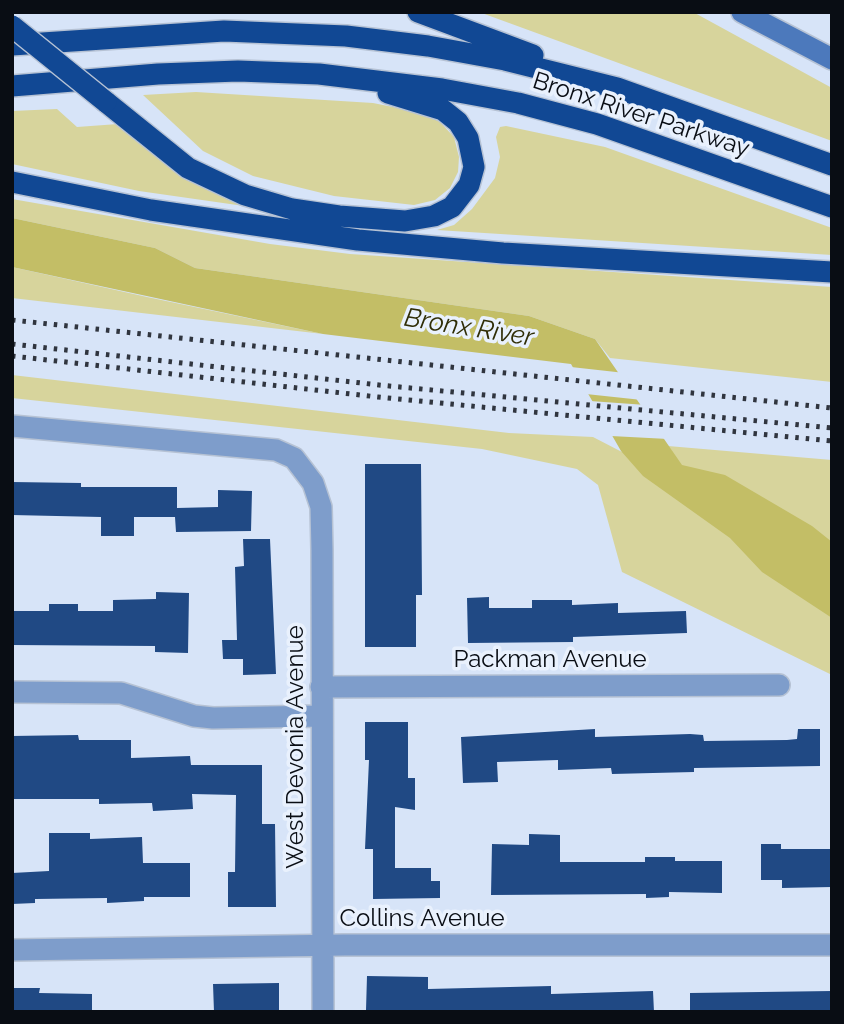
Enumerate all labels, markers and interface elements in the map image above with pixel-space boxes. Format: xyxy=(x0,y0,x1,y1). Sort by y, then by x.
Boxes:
street label: Bronx River Parkway xyxy=(529,66,753,164)
water label: Bronx River xyxy=(402,302,536,354)
street label: West Devonia Avenue xyxy=(282,625,310,869)
street label: Packman Avenue xyxy=(453,646,647,674)
street label: Collins Avenue xyxy=(340,905,504,933)

